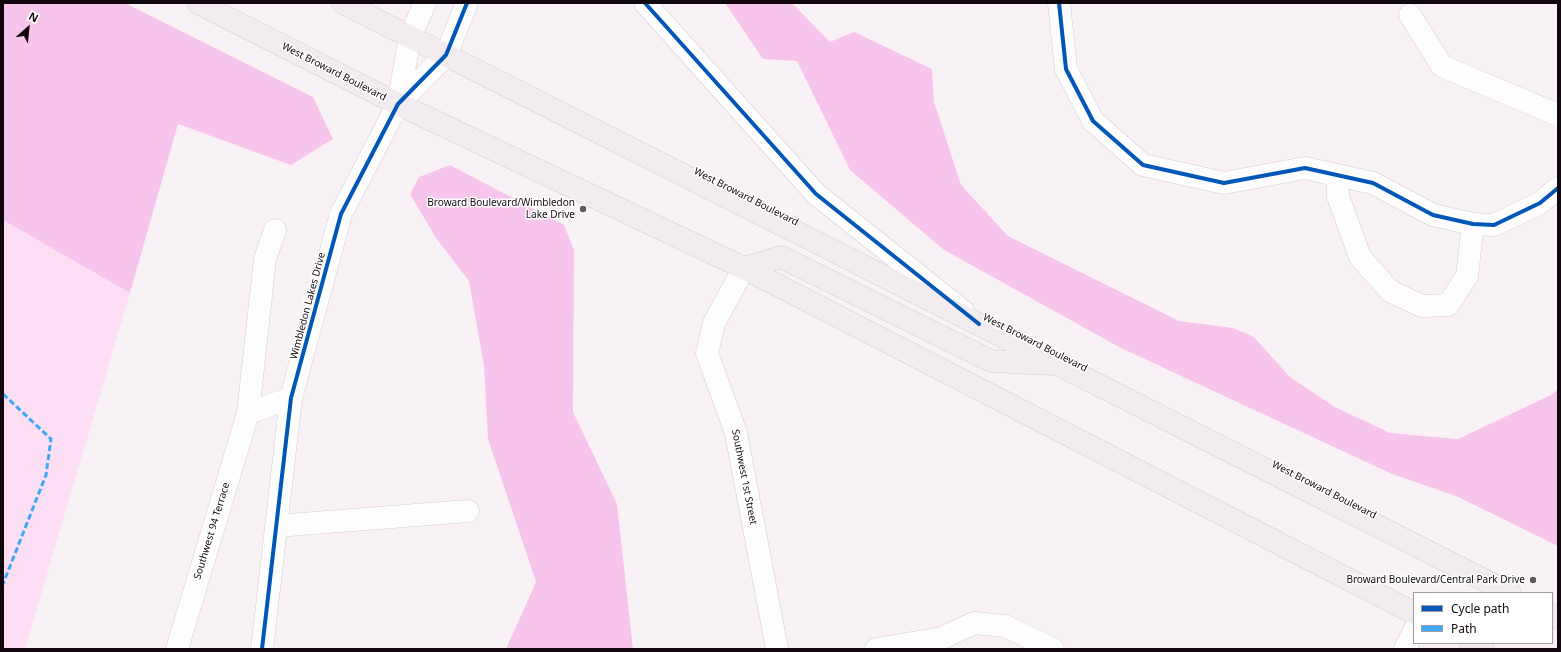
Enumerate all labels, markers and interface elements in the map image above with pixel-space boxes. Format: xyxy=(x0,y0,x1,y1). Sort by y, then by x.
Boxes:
north arrow xyxy=(8,8,48,48)
text: N xyxy=(26,8,41,26)
street label: West Broward Boulevard xyxy=(280,40,388,104)
street label: West Broward Boulevard xyxy=(692,165,800,229)
place label: Broward Boulevard/Wimbledon Lake Drive xyxy=(427,197,575,220)
marker: Broward Boulevard/Wimbledon Lake Drive xyxy=(578,204,588,214)
street label: Wimbledon Lakes Drive xyxy=(288,251,328,361)
street label: West Broward Boulevard xyxy=(981,311,1089,375)
street label: Southwest 1st Street xyxy=(729,428,759,526)
street label: West Broward Boulevard xyxy=(1270,458,1378,522)
street label: Southwest 94 Terrace xyxy=(192,481,232,581)
place label: Broward Boulevard/Central Park Drive xyxy=(1346,574,1525,586)
marker: Broward Boulevard/Central Park Drive xyxy=(1528,575,1538,585)
legend xyxy=(1413,592,1553,644)
text: Cycle path xyxy=(1451,600,1509,617)
text: Path xyxy=(1451,620,1477,637)

